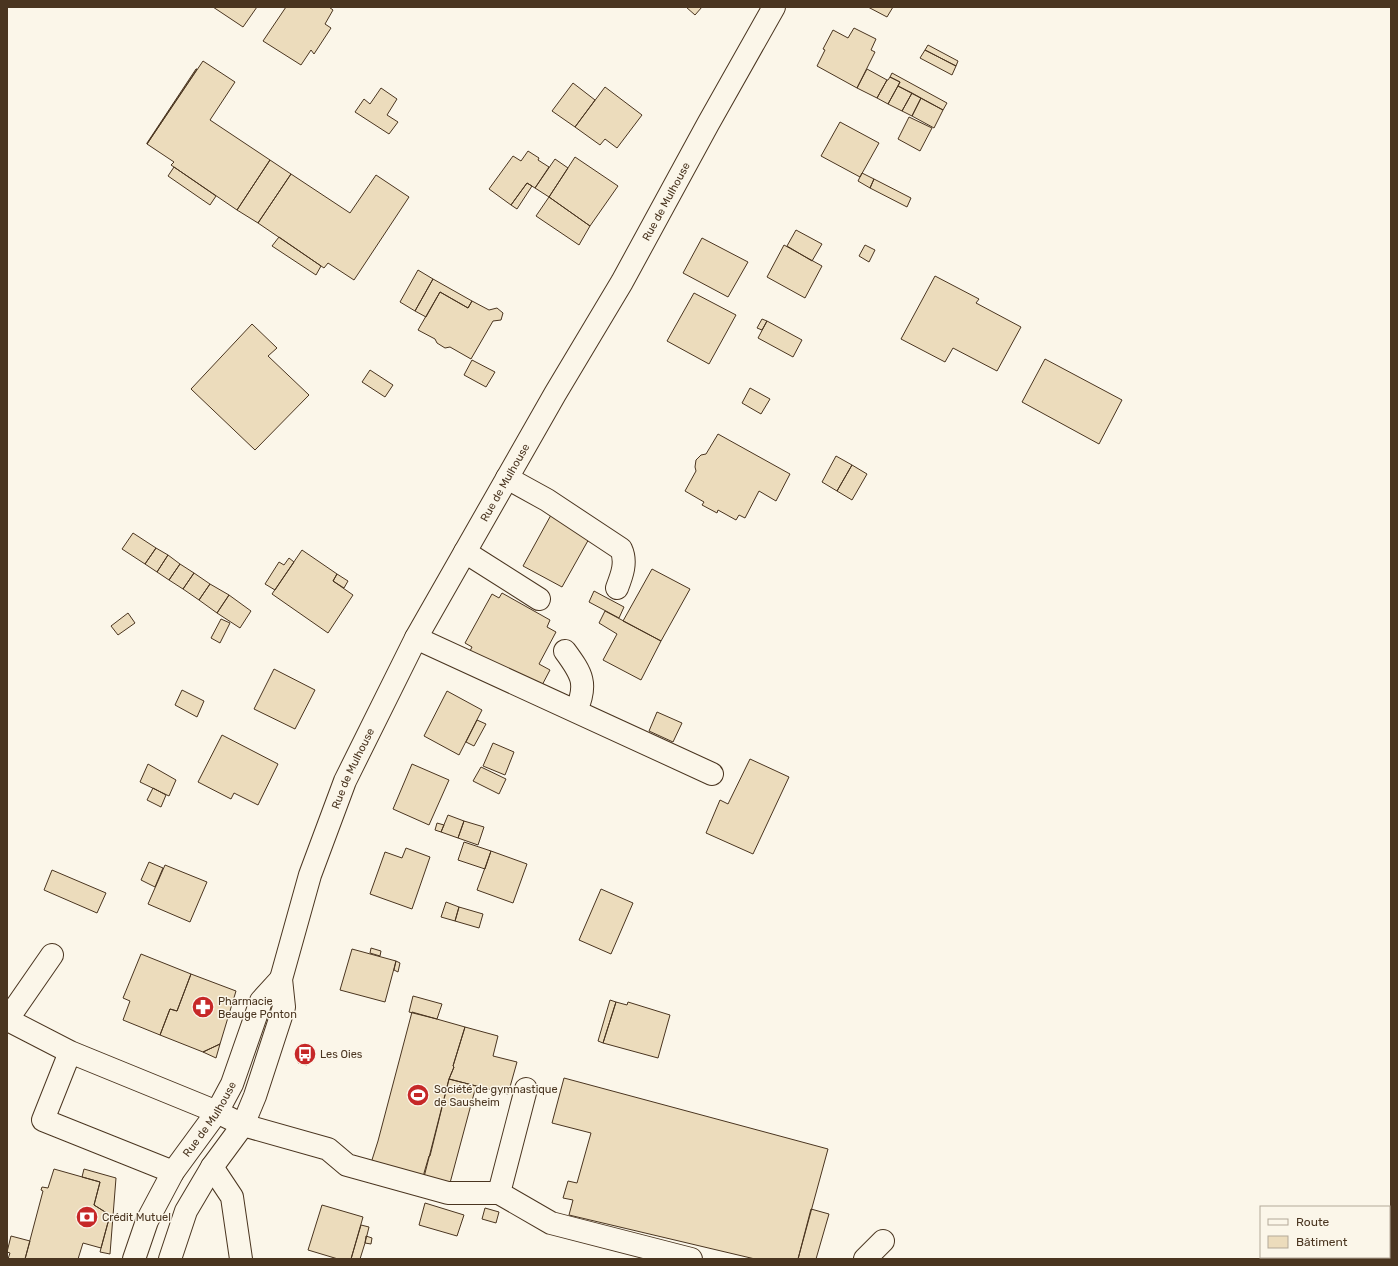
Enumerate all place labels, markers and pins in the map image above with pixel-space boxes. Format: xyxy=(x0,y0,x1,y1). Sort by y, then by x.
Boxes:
pharmacy icon: Pharmacie Beauge Ponton xyxy=(190,994,216,1020)
place label: Pharmacie Beauge Ponton xyxy=(218,995,297,1021)
bus stop icon: Les Oies xyxy=(292,1041,318,1067)
place label: Les Oies xyxy=(320,1048,363,1061)
sports icon: Société de gymnastique de Sausheim xyxy=(405,1082,431,1108)
place label: Société de gymnastique de Sausheim xyxy=(434,1083,558,1109)
bank icon: Crédit Mutuel xyxy=(74,1204,100,1230)
place label: Crédit Mutuel xyxy=(102,1211,171,1224)

